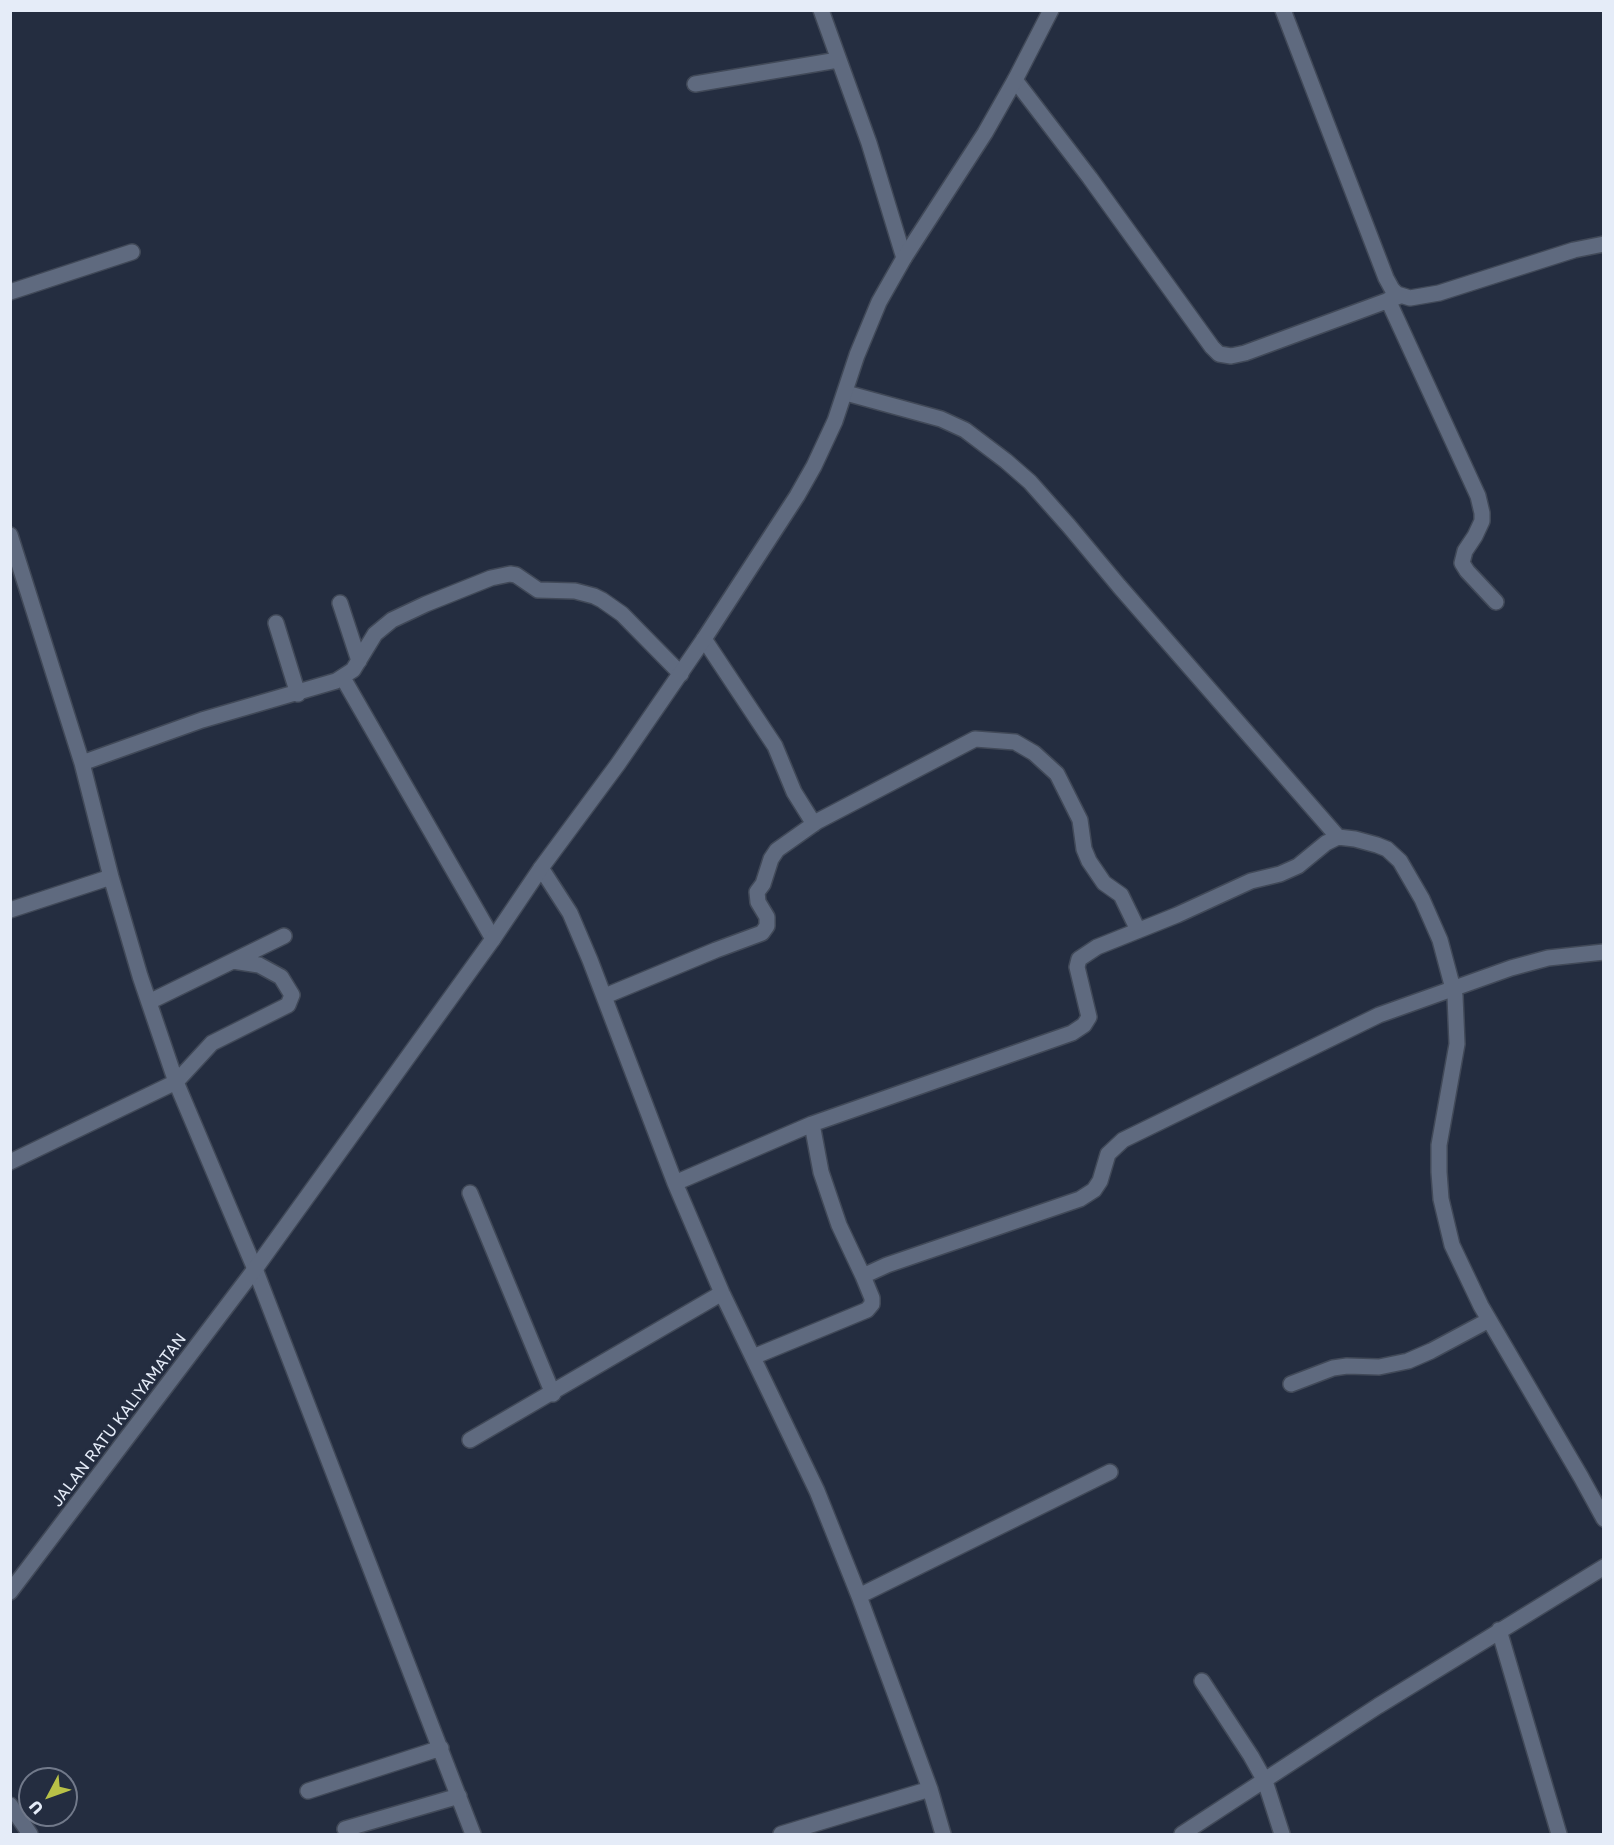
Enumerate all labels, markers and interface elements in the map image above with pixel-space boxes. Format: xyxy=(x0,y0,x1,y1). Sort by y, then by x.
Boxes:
street label: JALAN RATU KALIYAMATAN xyxy=(48,1330,190,1510)
north arrow xyxy=(18,1767,78,1827)
text: U xyxy=(25,1797,47,1818)

